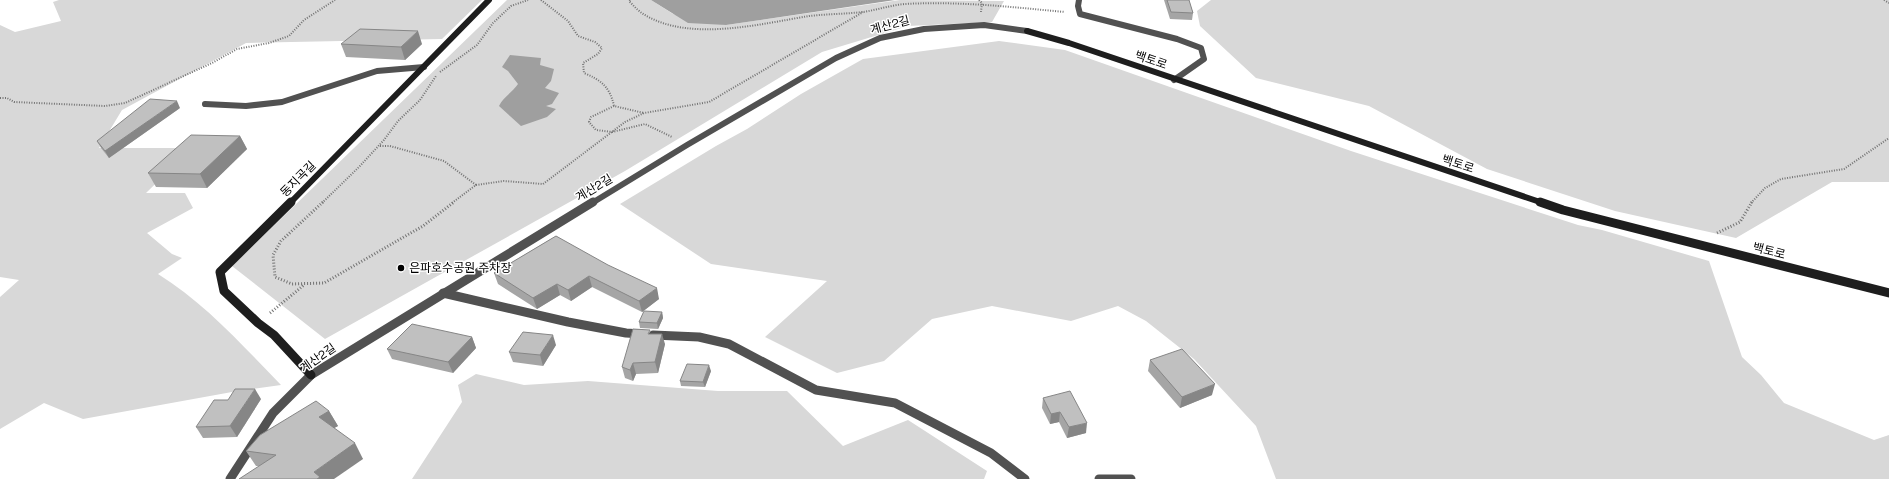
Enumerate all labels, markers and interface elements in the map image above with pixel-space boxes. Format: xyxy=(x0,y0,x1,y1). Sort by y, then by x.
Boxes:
street label: 계산2길 xyxy=(868,12,912,38)
street label: 백토로 xyxy=(1133,47,1169,73)
street label: 백토로 xyxy=(1440,151,1476,177)
street label: 동지곡길 xyxy=(277,158,319,200)
street label: 계산2길 xyxy=(573,171,615,205)
street label: 백토로 xyxy=(1751,239,1787,263)
place label: 은파호수공원 주차장 xyxy=(409,260,511,276)
marker: 은파호수공원 주차장 xyxy=(396,263,406,273)
street label: 계산2길 xyxy=(297,340,339,376)

